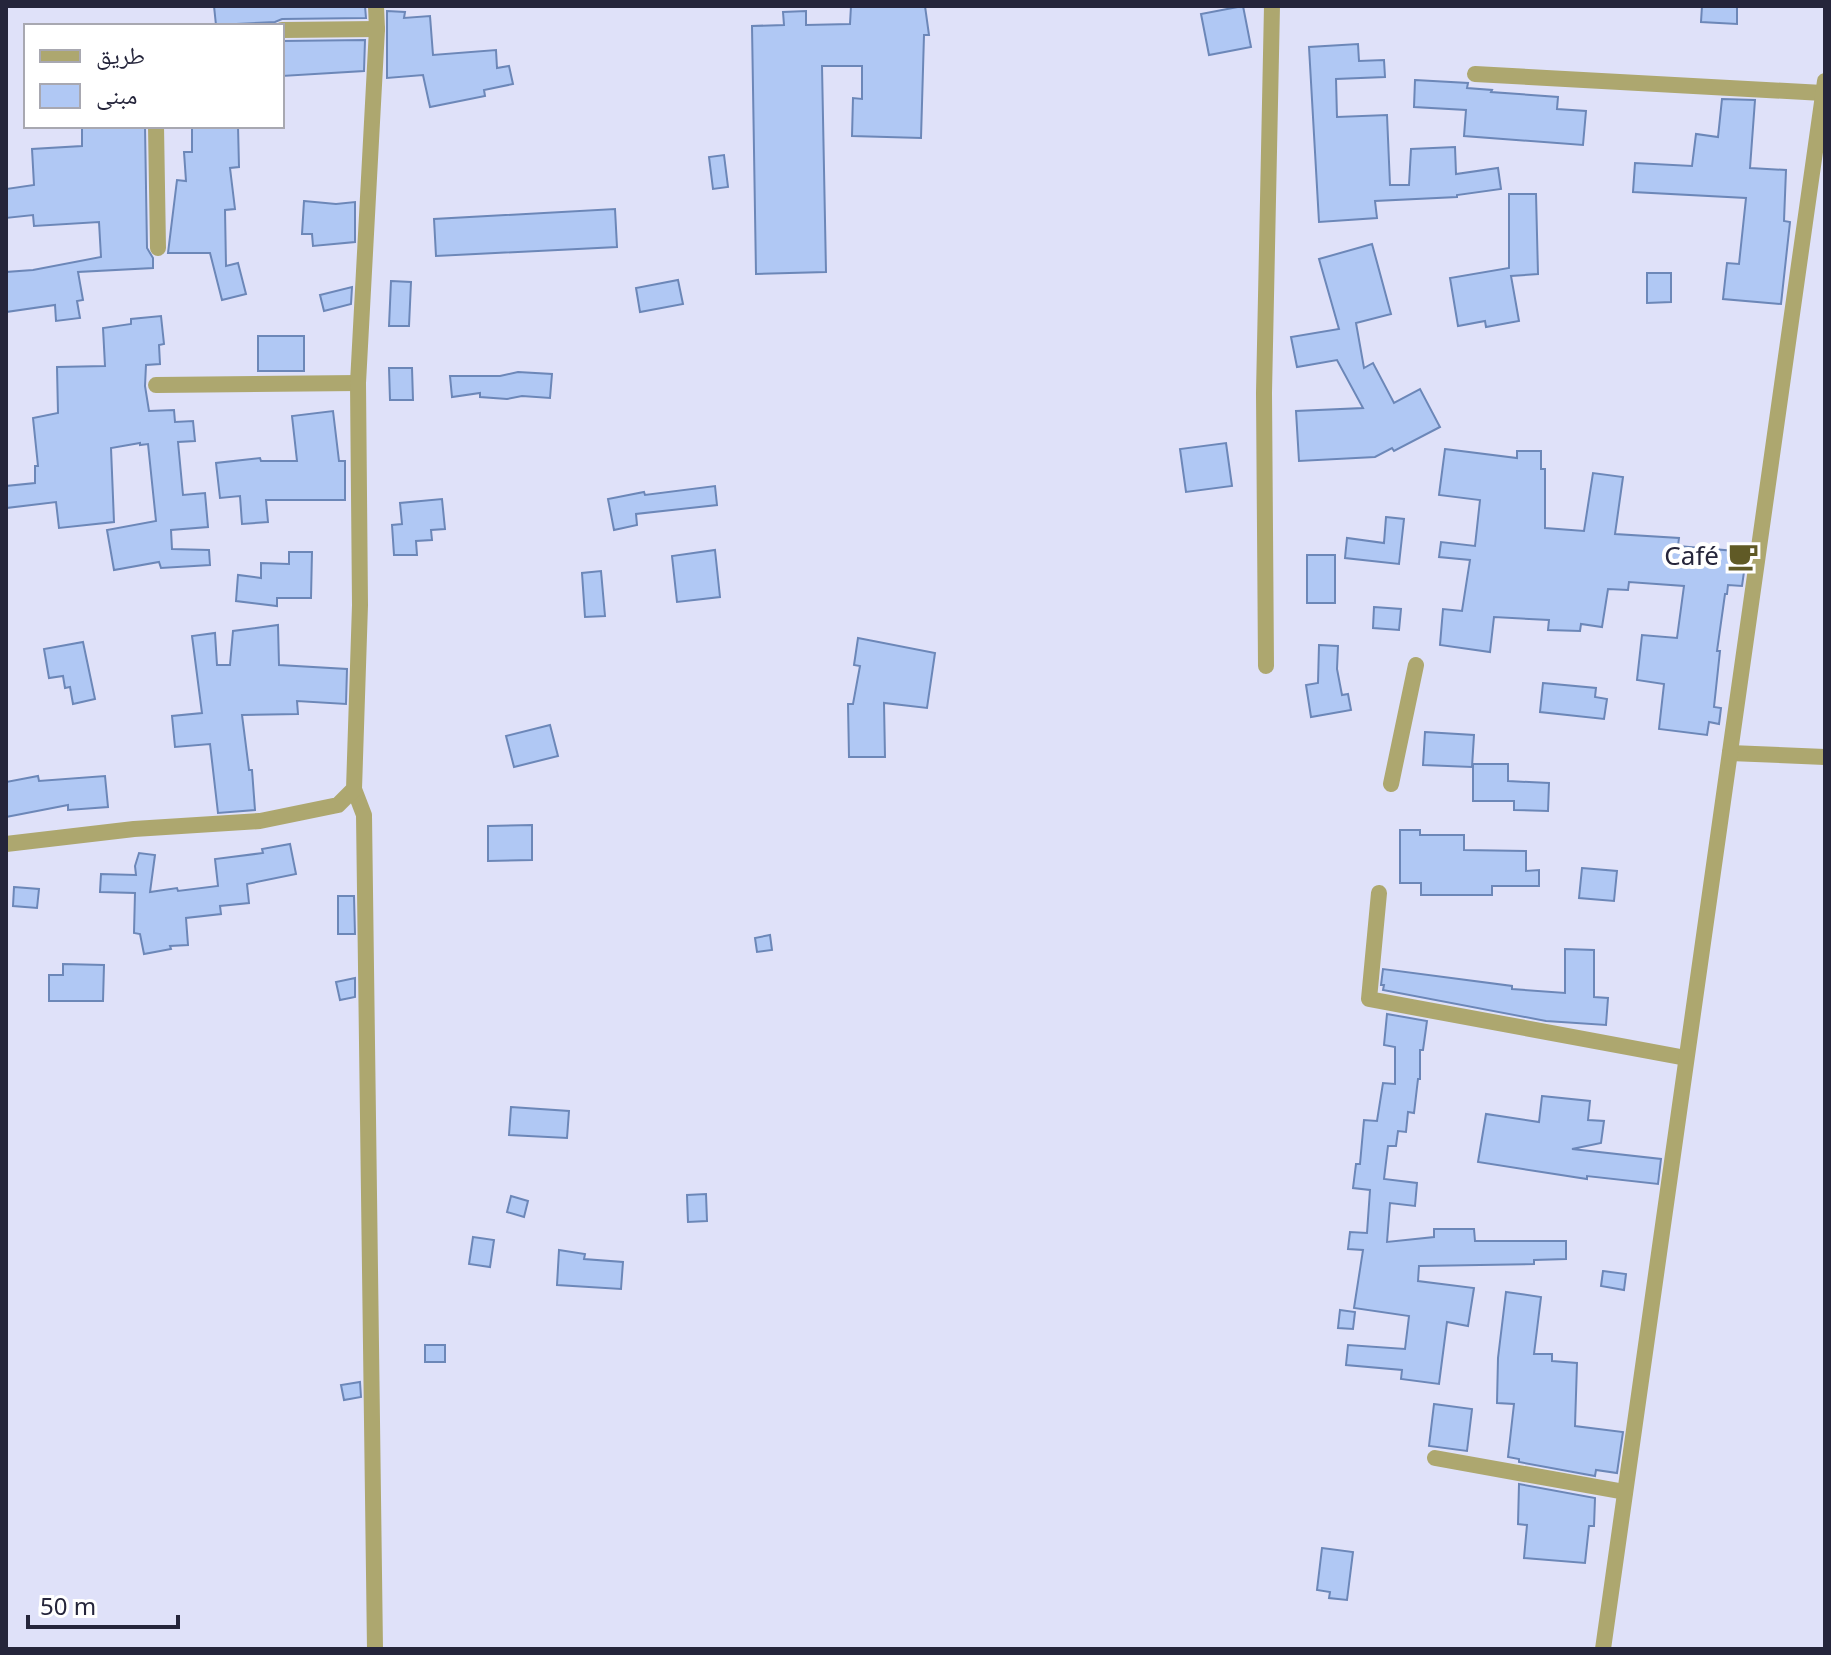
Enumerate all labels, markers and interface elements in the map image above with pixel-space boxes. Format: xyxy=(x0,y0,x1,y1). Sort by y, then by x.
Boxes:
legend xyxy=(24,24,284,128)
text: طريق xyxy=(96,38,145,71)
text: مبنى xyxy=(96,78,137,111)
place label: Café xyxy=(1664,537,1719,573)
cafe icon: Café xyxy=(1726,539,1760,573)
scale bar xyxy=(28,1579,178,1629)
text: 50 m xyxy=(40,1589,96,1622)

